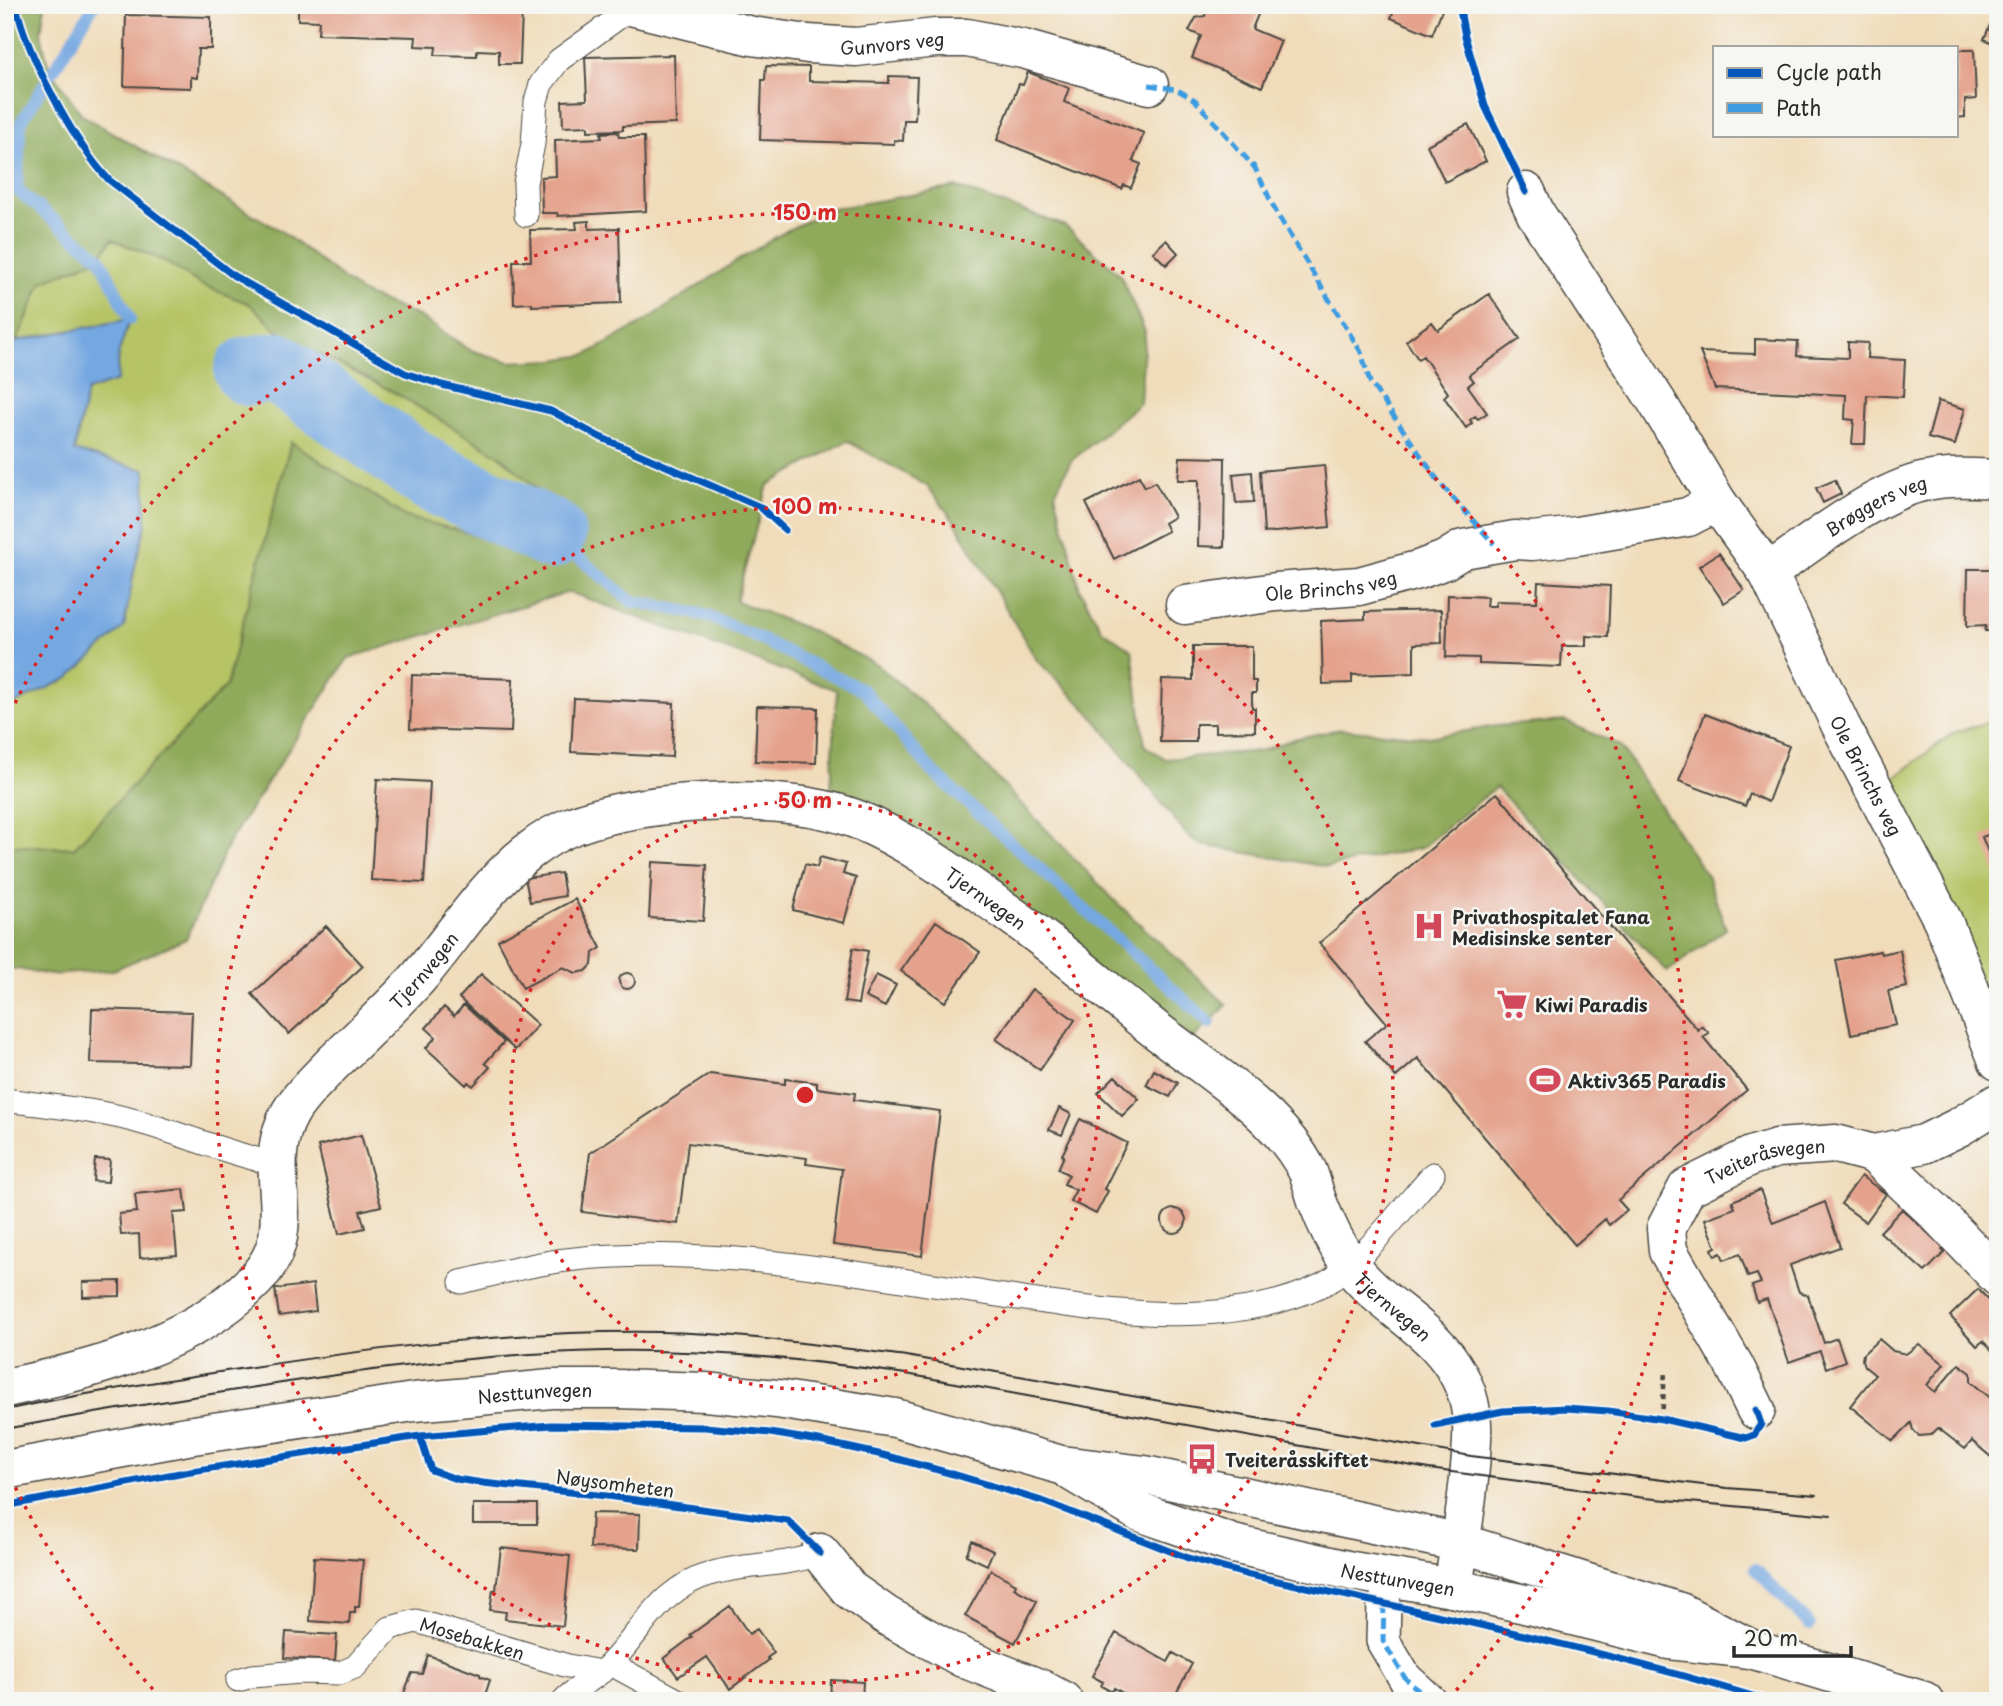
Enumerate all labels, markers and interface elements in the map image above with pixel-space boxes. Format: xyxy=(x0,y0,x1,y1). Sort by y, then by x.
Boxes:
street label: Gunvors veg xyxy=(839,25,944,61)
legend xyxy=(1713,46,1958,136)
text: Cycle path xyxy=(1776,55,1882,87)
text: Path xyxy=(1776,91,1821,123)
text: 150 m xyxy=(773,195,837,227)
street label: Brøggers veg xyxy=(1819,468,1929,542)
text: 100 m xyxy=(772,489,838,521)
street label: Ole Brinchs veg xyxy=(1263,563,1399,607)
street label: Ole Brinchs veg xyxy=(1824,711,1910,840)
text: 50 m xyxy=(778,783,832,815)
street label: Tjernvegen xyxy=(940,859,1032,936)
place label: Privathospitalet Fana Medisinske senter xyxy=(1452,903,1650,951)
hospital icon: Privathospitalet Fana Medisinske senter xyxy=(1412,909,1446,943)
street label: Tjernvegen xyxy=(383,926,464,1015)
supermarket icon: Kiwi Paradis xyxy=(1495,987,1529,1021)
place label: Kiwi Paradis xyxy=(1535,991,1648,1018)
sports icon: Aktiv365 Paradis xyxy=(1528,1063,1562,1097)
place label: Aktiv365 Paradis xyxy=(1568,1067,1726,1094)
centre of rings xyxy=(793,1083,817,1107)
street label: Tveiteråsvegen xyxy=(1700,1131,1826,1191)
street label: Tjernvegen xyxy=(1348,1266,1438,1347)
street label: Nesttunvegen xyxy=(476,1375,592,1410)
bus stop icon: Tveiteråsskiftet xyxy=(1185,1442,1219,1476)
place label: Tveiteråsskiftet xyxy=(1225,1446,1369,1473)
street label: Nøysomheten xyxy=(554,1462,676,1504)
street label: Nesttunvegen xyxy=(1338,1555,1457,1602)
street label: Mosebakken xyxy=(417,1609,528,1666)
scale bar xyxy=(1734,1615,1851,1659)
text: 20 m xyxy=(1744,1621,1798,1653)

